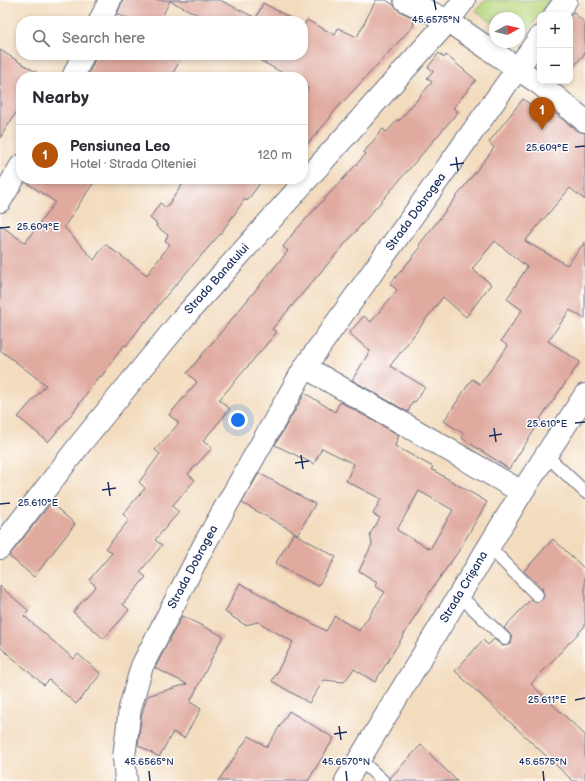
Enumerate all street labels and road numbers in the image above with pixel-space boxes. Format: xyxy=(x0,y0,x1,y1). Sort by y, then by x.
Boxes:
street label: Strada Dobrogea xyxy=(383,170,449,254)
street label: Strada Banatului xyxy=(181,240,253,317)
street label: Strada Dobrogea xyxy=(165,522,221,611)
street label: Strada Crișana xyxy=(437,548,491,625)

